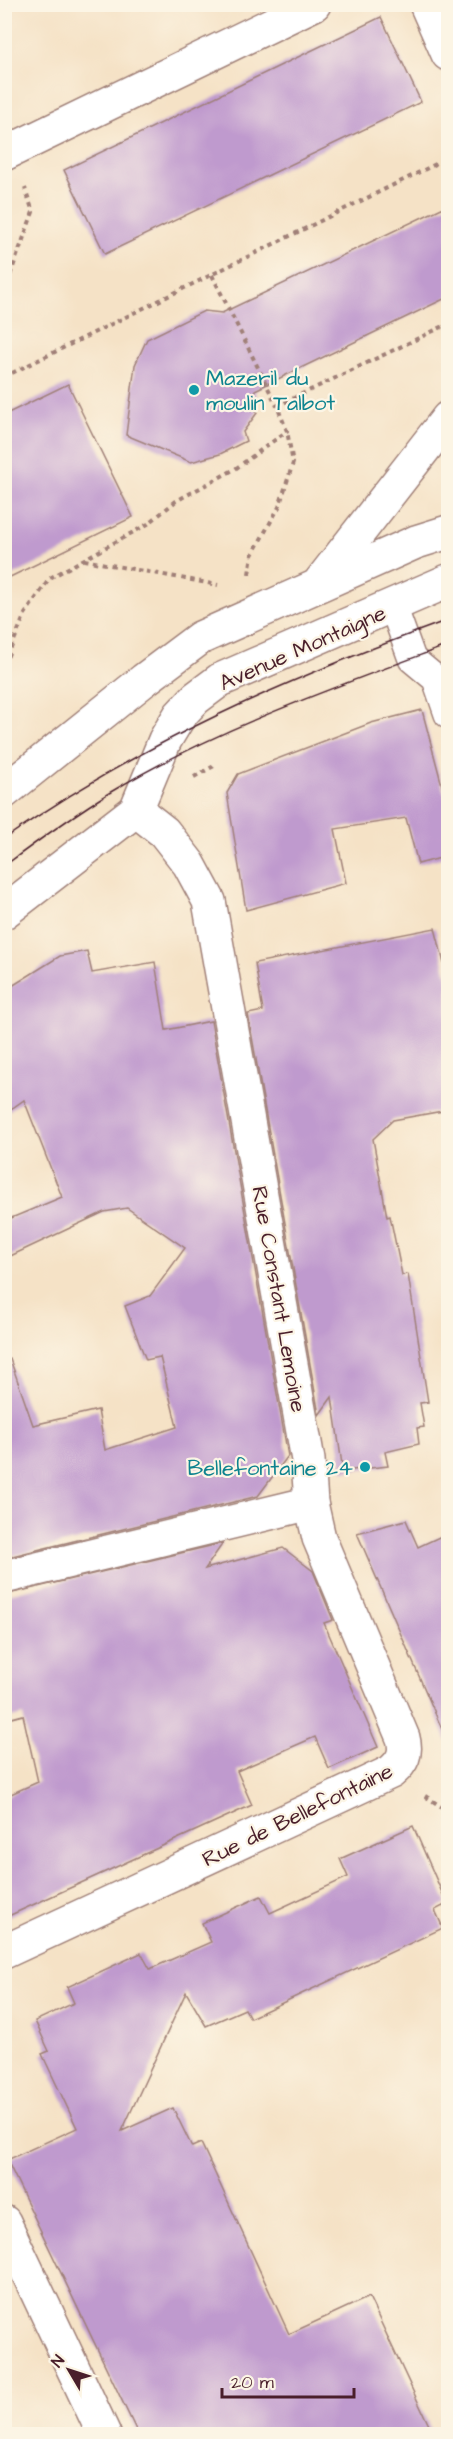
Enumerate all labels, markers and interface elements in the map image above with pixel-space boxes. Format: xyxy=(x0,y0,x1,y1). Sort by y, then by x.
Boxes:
place label: Mazeril du moulin Talbot xyxy=(206,363,335,419)
marker: Mazeril du moulin Talbot xyxy=(187,383,201,397)
street label: Avenue Montaigne xyxy=(214,598,391,700)
street label: Rue Constant Lemoine xyxy=(243,1184,314,1415)
place label: Bellefontaine 24 xyxy=(188,1453,353,1484)
marker: Bellefontaine 24 xyxy=(358,1460,372,1474)
street label: Rue de Bellefontaine xyxy=(197,1756,398,1875)
north arrow xyxy=(39,2340,99,2400)
text: N xyxy=(46,2350,70,2372)
scale bar xyxy=(222,2361,354,2399)
text: 20 m xyxy=(231,2370,274,2395)

